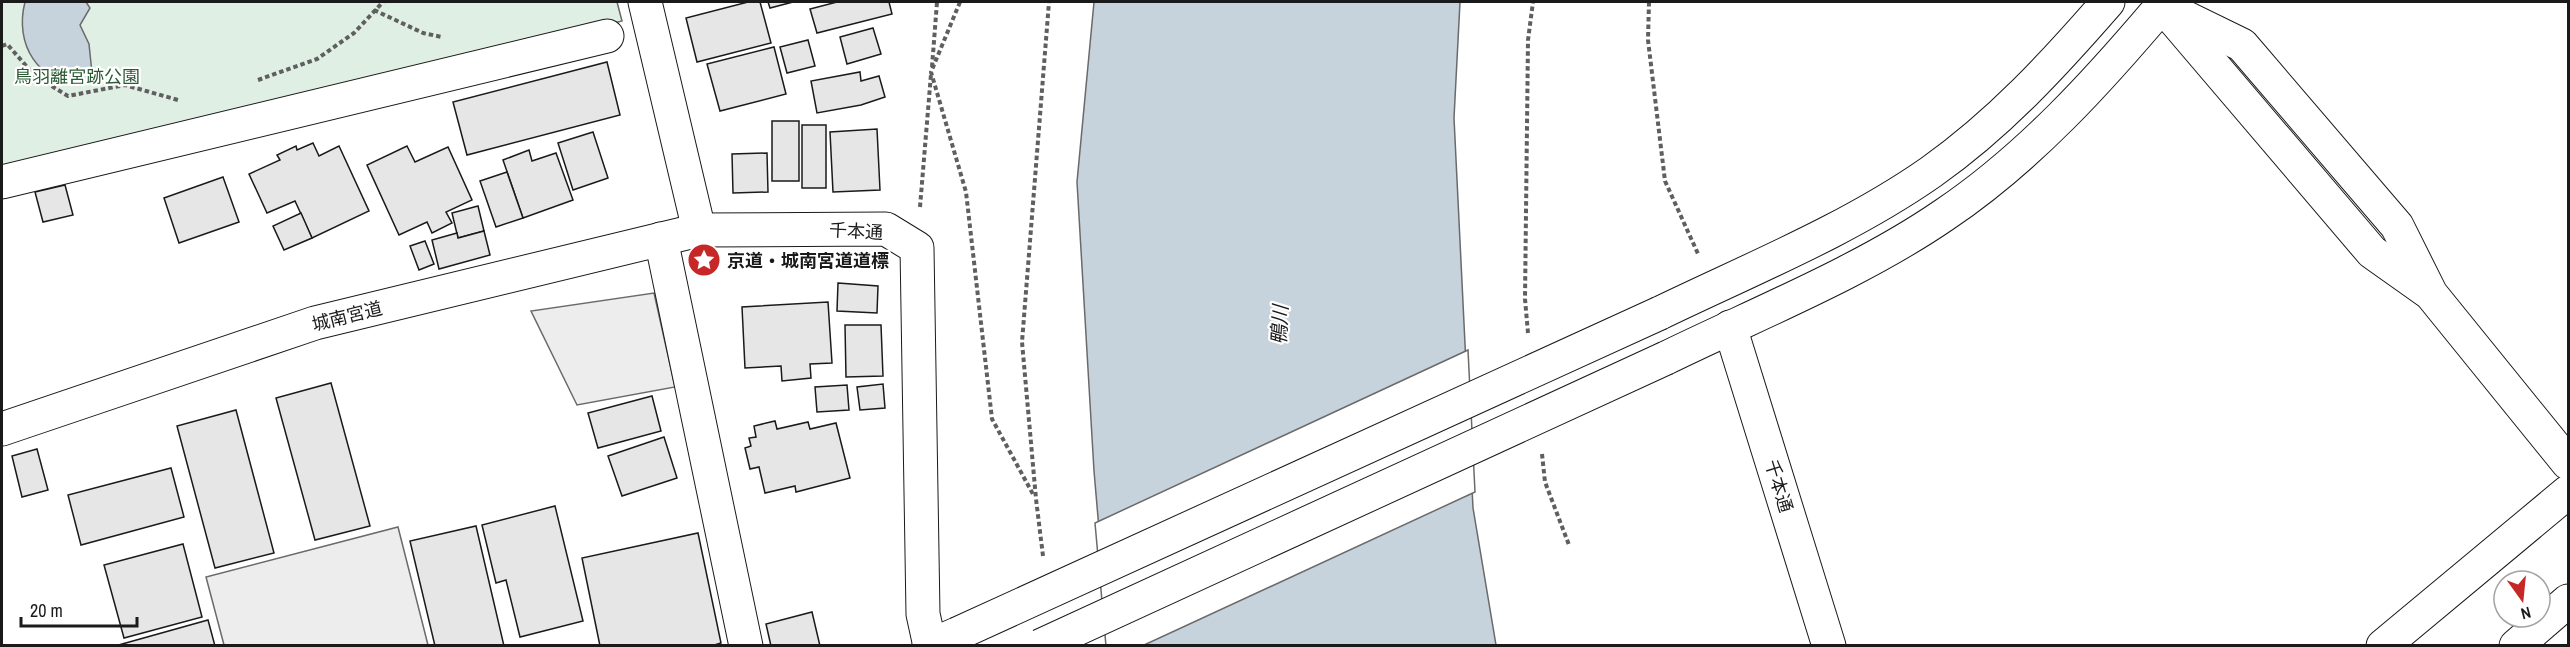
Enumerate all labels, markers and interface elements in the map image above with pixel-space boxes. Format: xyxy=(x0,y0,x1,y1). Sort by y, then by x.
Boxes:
park label: 鳥羽離宮跡公園 xyxy=(14,64,140,89)
street label: 千本通 xyxy=(828,217,884,245)
place icon: 京道・城南宮道道標 xyxy=(686,242,722,278)
place label: 京道・城南宮道道標 xyxy=(727,248,889,273)
street label: 城南宮道 xyxy=(309,295,385,337)
water label: 鴨川 xyxy=(1264,302,1294,346)
street label: 千本通 xyxy=(1759,457,1799,515)
north arrow xyxy=(2492,569,2552,629)
scale bar xyxy=(21,590,136,628)
text: 20 m xyxy=(30,598,63,623)
text: N xyxy=(2518,602,2533,625)

